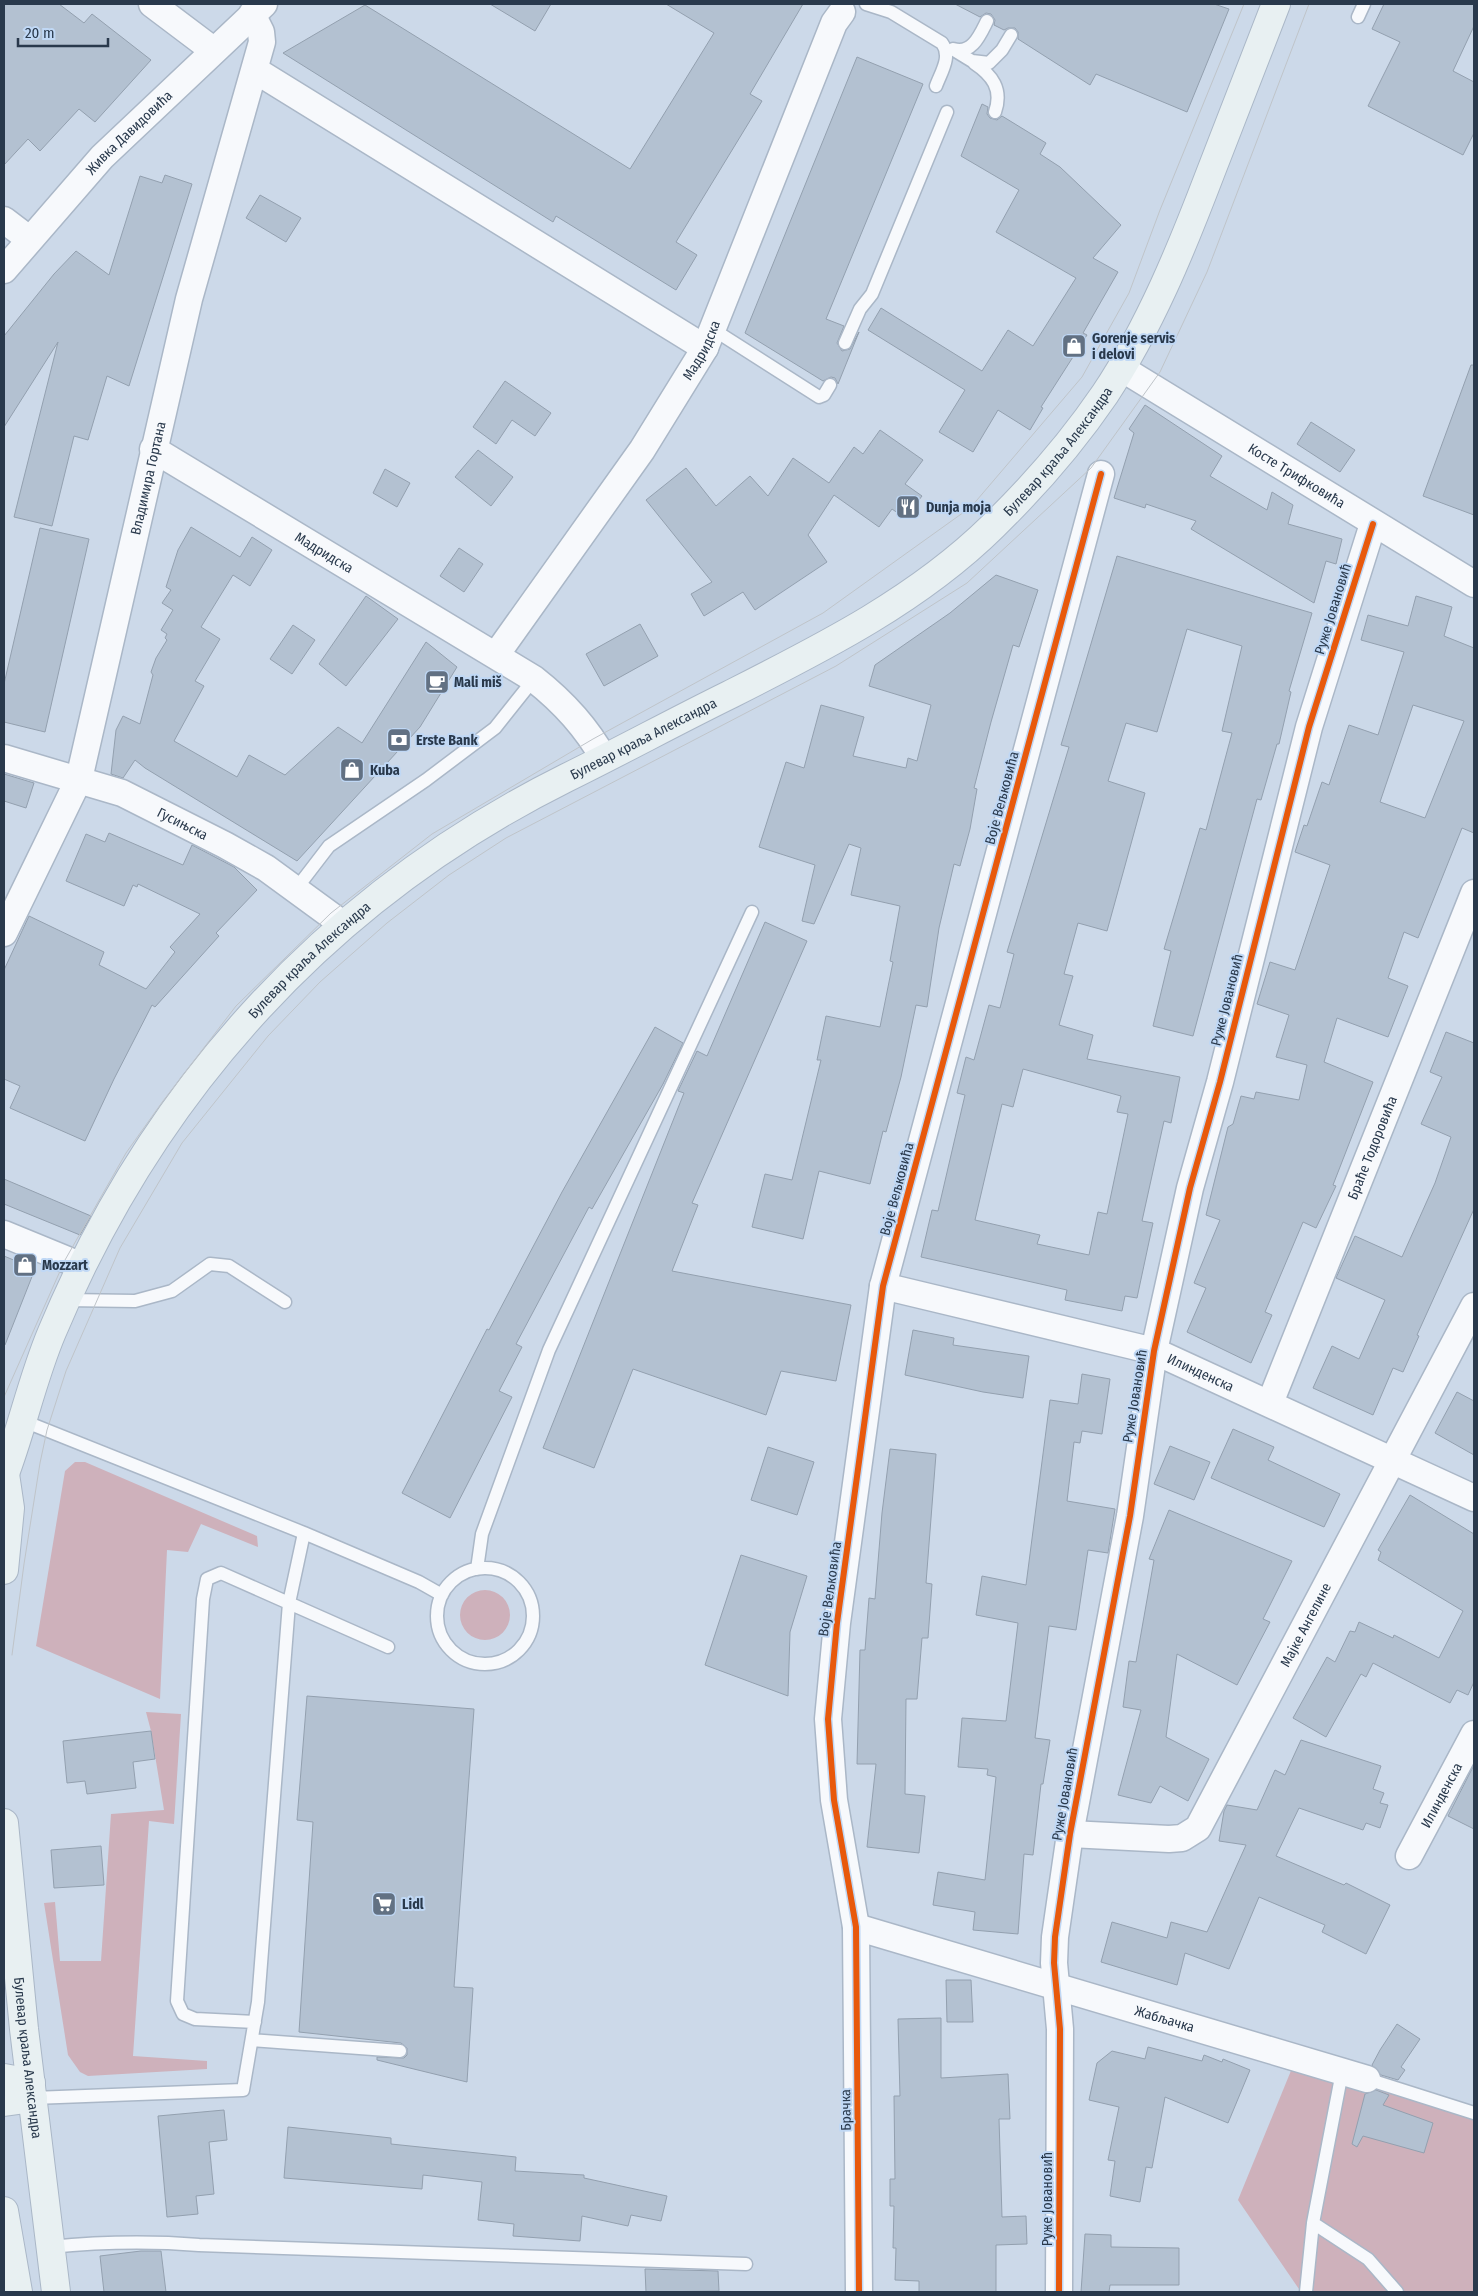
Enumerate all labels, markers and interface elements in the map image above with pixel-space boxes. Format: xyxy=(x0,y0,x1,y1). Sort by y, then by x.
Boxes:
scale bar xyxy=(18,15,108,47)
text: 20 m xyxy=(25,24,55,42)
street label: Живка Давидовића xyxy=(82,87,176,178)
street label: Мадридска xyxy=(679,318,724,383)
place label: Gorenje servis i delovi xyxy=(1092,330,1175,363)
shop icon: Gorenje servis i delovi xyxy=(1061,333,1087,359)
street label: Булевар краља Александра xyxy=(1000,383,1116,519)
street label: Владимира Гортана xyxy=(127,420,169,536)
street label: Косте Трифковића xyxy=(1245,439,1348,512)
restaurant icon: Dunja moja xyxy=(895,494,921,520)
place label: Dunja moja xyxy=(926,499,991,516)
street label: Мадридска xyxy=(292,528,357,577)
street label: Руже Јовановић xyxy=(1311,561,1355,657)
cafe icon: Mali miš xyxy=(424,669,450,695)
place label: Mali miš xyxy=(454,674,502,691)
street label: Булевар краља Александра xyxy=(567,694,719,783)
bank icon: Erste Bank xyxy=(386,727,412,753)
place label: Erste Bank xyxy=(416,732,478,749)
street label: Воје Вељковића xyxy=(981,749,1023,846)
shop icon: Kuba xyxy=(339,757,365,783)
place label: Kuba xyxy=(370,762,400,779)
street label: Гусињска xyxy=(154,804,211,844)
street label: Булевар краља Александра xyxy=(244,898,374,1022)
street label: Руже Јовановић xyxy=(1207,952,1247,1048)
street label: Браће Тодоровића xyxy=(1344,1093,1401,1202)
street label: Воје Вељковића xyxy=(876,1140,918,1237)
shop icon: Mozzart xyxy=(12,1252,38,1278)
place label: Mozzart xyxy=(42,1257,89,1274)
street label: Руже Јовановић xyxy=(1119,1348,1151,1444)
street label: Илинденска xyxy=(1165,1350,1237,1395)
street label: Воје Вељковића xyxy=(815,1540,845,1638)
street label: Мајке Ангелине xyxy=(1276,1580,1335,1670)
street label: Руже Јовановић xyxy=(1048,1746,1082,1842)
street label: Илинденска xyxy=(1417,1760,1466,1831)
supermarket icon: Lidl xyxy=(371,1891,397,1917)
place label: Lidl xyxy=(402,1896,424,1913)
street label: Булевар краља Александра xyxy=(10,1976,46,2140)
street label: Жабљачка xyxy=(1133,2002,1197,2036)
street label: Брачка xyxy=(837,2089,855,2131)
street label: Руже Јовановић xyxy=(1039,2152,1056,2246)

